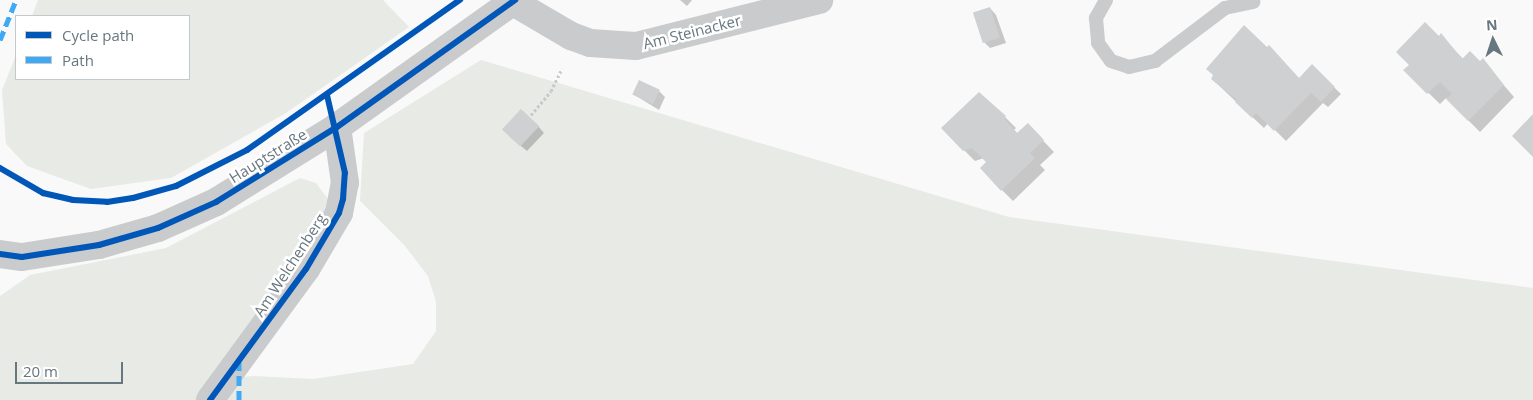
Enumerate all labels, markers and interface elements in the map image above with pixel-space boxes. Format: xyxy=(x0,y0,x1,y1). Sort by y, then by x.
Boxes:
street label: Am Steinacker xyxy=(641,11,743,53)
legend xyxy=(15,15,190,80)
north arrow xyxy=(1468,15,1518,65)
text: N xyxy=(1486,15,1498,34)
text: Cycle path xyxy=(62,25,134,45)
text: Path xyxy=(62,50,94,70)
street label: Hauptstraße xyxy=(226,125,310,187)
street label: Am Welchenberg xyxy=(250,210,330,320)
scale bar xyxy=(18,352,125,384)
text: 20 m xyxy=(23,361,58,381)

